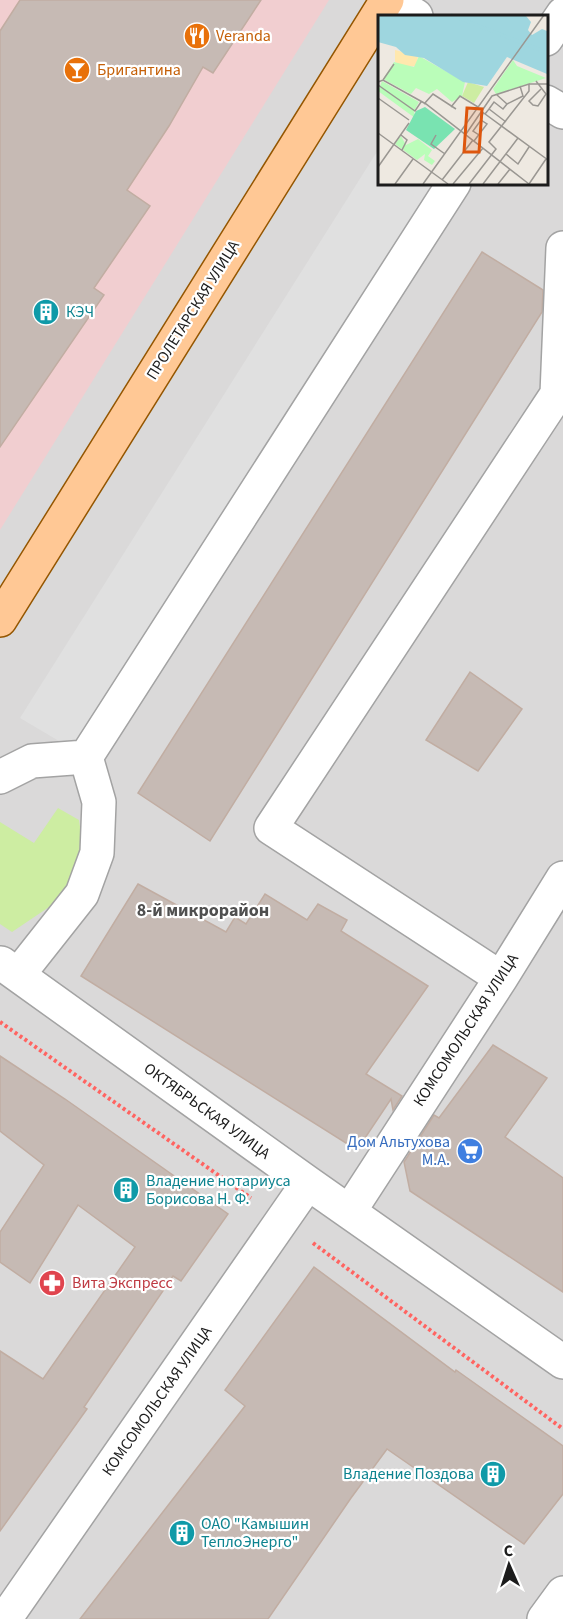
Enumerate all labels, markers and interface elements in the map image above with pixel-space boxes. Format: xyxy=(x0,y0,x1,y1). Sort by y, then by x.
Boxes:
inset map xyxy=(378,15,548,184)
restaurant icon: Veranda xyxy=(182,21,212,51)
place label: Veranda xyxy=(216,25,271,47)
bar icon: Бригантина xyxy=(62,55,92,85)
place label: Бригантина xyxy=(97,59,181,81)
street label: ПРОЛЕТАРСКАЯ УЛИЦА xyxy=(141,236,245,384)
building icon: КЭЧ xyxy=(31,297,61,327)
place label: КЭЧ xyxy=(66,301,94,323)
district label: 8-й микрорайон xyxy=(137,898,269,923)
street label: КОМСОМОЛЬСКАЯ УЛИЦА xyxy=(408,949,524,1111)
street label: ОКТЯБРЬСКАЯ УЛИЦА xyxy=(139,1058,275,1165)
place label: Дом Альтухова М.А. xyxy=(347,1131,450,1171)
supermarket icon: Дом Альтухова М.А. xyxy=(455,1136,485,1166)
place label: Владение нотариуса Борисова Н. Ф. xyxy=(146,1170,291,1210)
building icon: Владение нотариуса Борисова Н. Ф. xyxy=(111,1175,141,1205)
pharmacy icon: Вита Экспресс xyxy=(37,1268,67,1298)
place label: Вита Экспресс xyxy=(72,1272,173,1294)
street label: КОМСОМОЛЬСКАЯ УЛИЦА xyxy=(97,1321,217,1480)
building icon: Владение Поздова xyxy=(478,1459,508,1489)
place label: Владение Поздова xyxy=(343,1463,474,1485)
place label: ОАО "Камышин ТеплоЭнерго" xyxy=(201,1513,309,1553)
building icon: ОАО "Камышин ТеплоЭнерго" xyxy=(167,1518,197,1548)
north arrow xyxy=(479,1535,539,1595)
text: С xyxy=(503,1540,513,1562)

